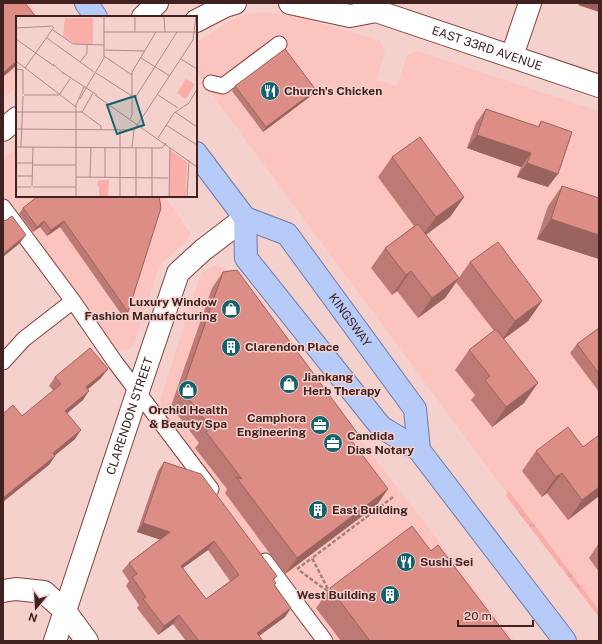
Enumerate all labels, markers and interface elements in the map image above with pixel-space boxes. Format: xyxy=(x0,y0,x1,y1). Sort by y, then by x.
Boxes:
inset map xyxy=(16,16,197,197)
street label: EAST 33RD AVENUE xyxy=(430,23,544,73)
restaurant icon: Church's Chicken xyxy=(259,80,281,102)
place label: Church's Chicken xyxy=(284,84,382,98)
street label: KINGSWAY xyxy=(326,291,374,350)
place label: Luxury Window Fashion Manufacturing xyxy=(85,295,218,323)
shop icon: Luxury Window Fashion Manufacturing xyxy=(220,298,242,320)
building icon: Clarendon Place xyxy=(220,336,242,358)
place label: Clarendon Place xyxy=(245,340,339,354)
street label: CLARENDON STREET xyxy=(104,355,156,477)
place label: Jiankang Herb Therapy xyxy=(303,370,381,398)
shop icon: Jiankang Herb Therapy xyxy=(278,373,300,395)
shop icon: Orchid Health & Beauty Spa xyxy=(177,379,199,401)
place label: Orchid Health & Beauty Spa xyxy=(148,403,228,431)
place label: Camphora Engineering xyxy=(237,411,306,439)
office icon: Camphora Engineering xyxy=(309,414,331,436)
place label: Candida Dias Notary xyxy=(347,429,414,457)
office icon: Candida Dias Notary xyxy=(322,432,344,454)
building icon: East Building xyxy=(307,499,329,521)
place label: East Building xyxy=(332,503,408,517)
restaurant icon: Sushi Sei xyxy=(395,551,417,573)
place label: Sushi Sei xyxy=(420,555,473,569)
building icon: West Building xyxy=(379,584,401,606)
north arrow xyxy=(16,588,56,628)
place label: West Building xyxy=(297,588,376,602)
scale bar xyxy=(458,602,533,628)
text: 20 m xyxy=(464,609,492,623)
text: N xyxy=(27,610,39,625)

